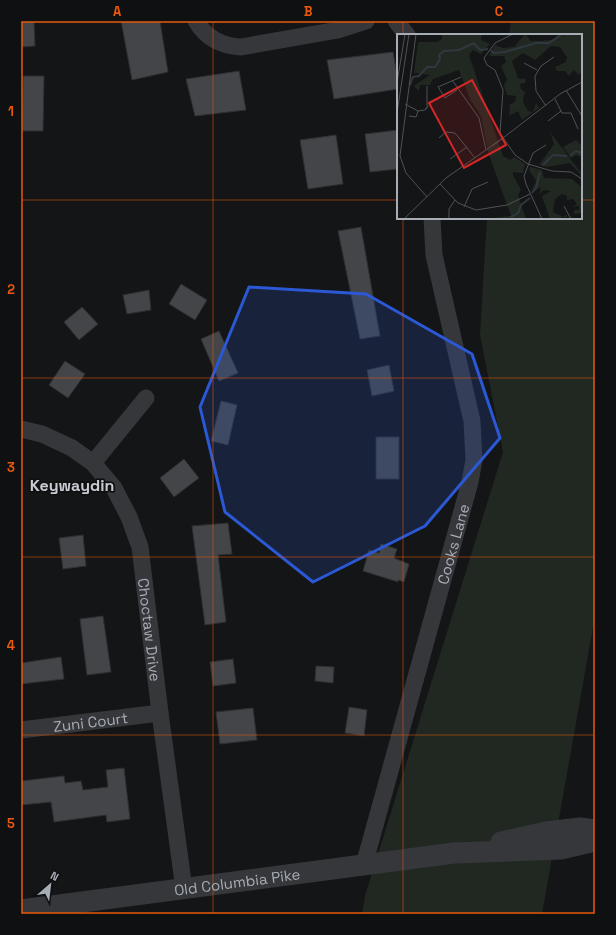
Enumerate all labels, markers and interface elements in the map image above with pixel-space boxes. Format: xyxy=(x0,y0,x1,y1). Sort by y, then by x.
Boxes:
text: A xyxy=(113,3,122,20)
text: B xyxy=(304,3,313,20)
text: C xyxy=(495,3,503,20)
inset map xyxy=(397,34,582,219)
text: 1 xyxy=(8,103,14,120)
text: 2 xyxy=(7,281,15,298)
text: 3 xyxy=(7,459,15,476)
district label: Keywaydin xyxy=(30,475,114,496)
street label: Cooks Lane xyxy=(433,502,473,586)
street label: Choctaw Drive xyxy=(134,577,166,683)
text: 4 xyxy=(7,637,15,654)
street label: Zuni Court xyxy=(52,707,129,735)
text: 5 xyxy=(7,815,15,832)
street label: Old Columbia Pike xyxy=(173,864,301,899)
north arrow xyxy=(30,865,70,905)
text: N xyxy=(48,868,61,884)

